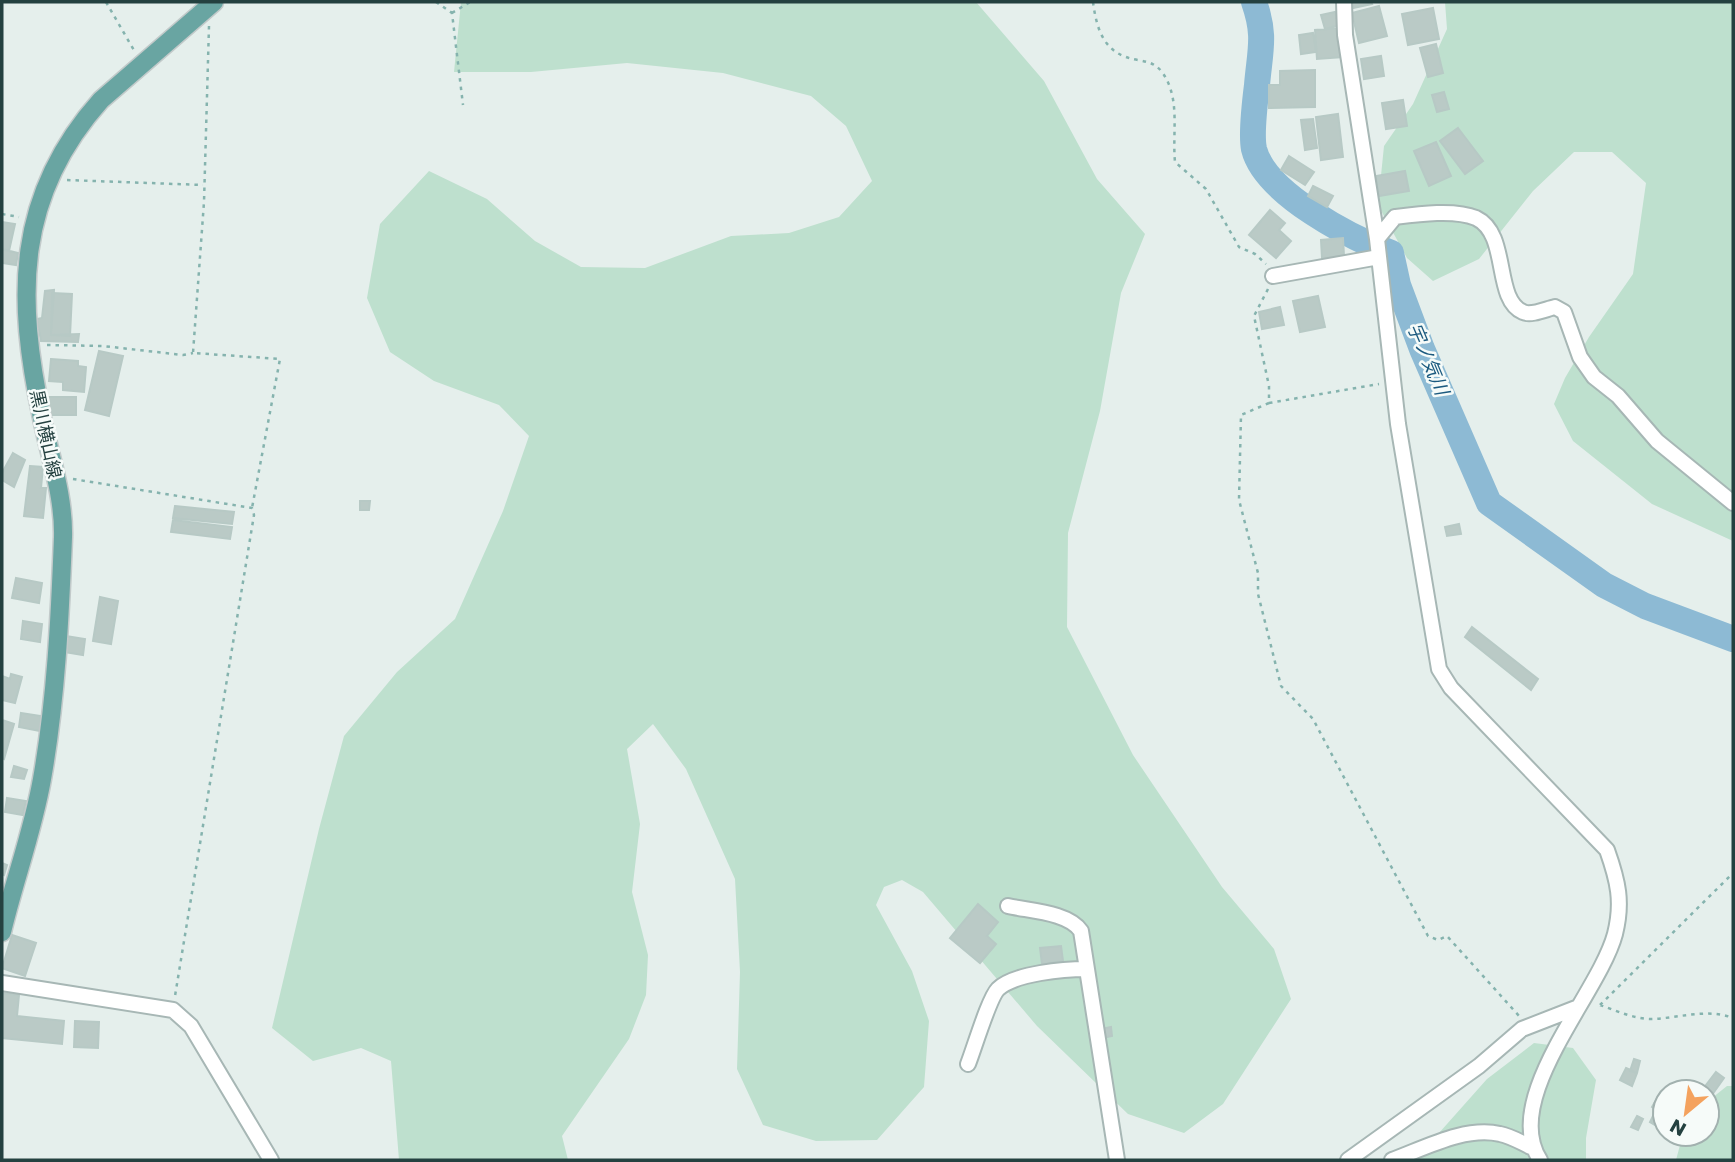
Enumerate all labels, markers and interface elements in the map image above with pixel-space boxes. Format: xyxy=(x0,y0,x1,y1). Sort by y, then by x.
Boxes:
water label: 宇ノ気川 xyxy=(1401,319,1456,401)
street label: 黒川横山線 xyxy=(24,387,68,481)
north arrow xyxy=(1651,1078,1721,1148)
text: N xyxy=(1665,1112,1691,1143)

